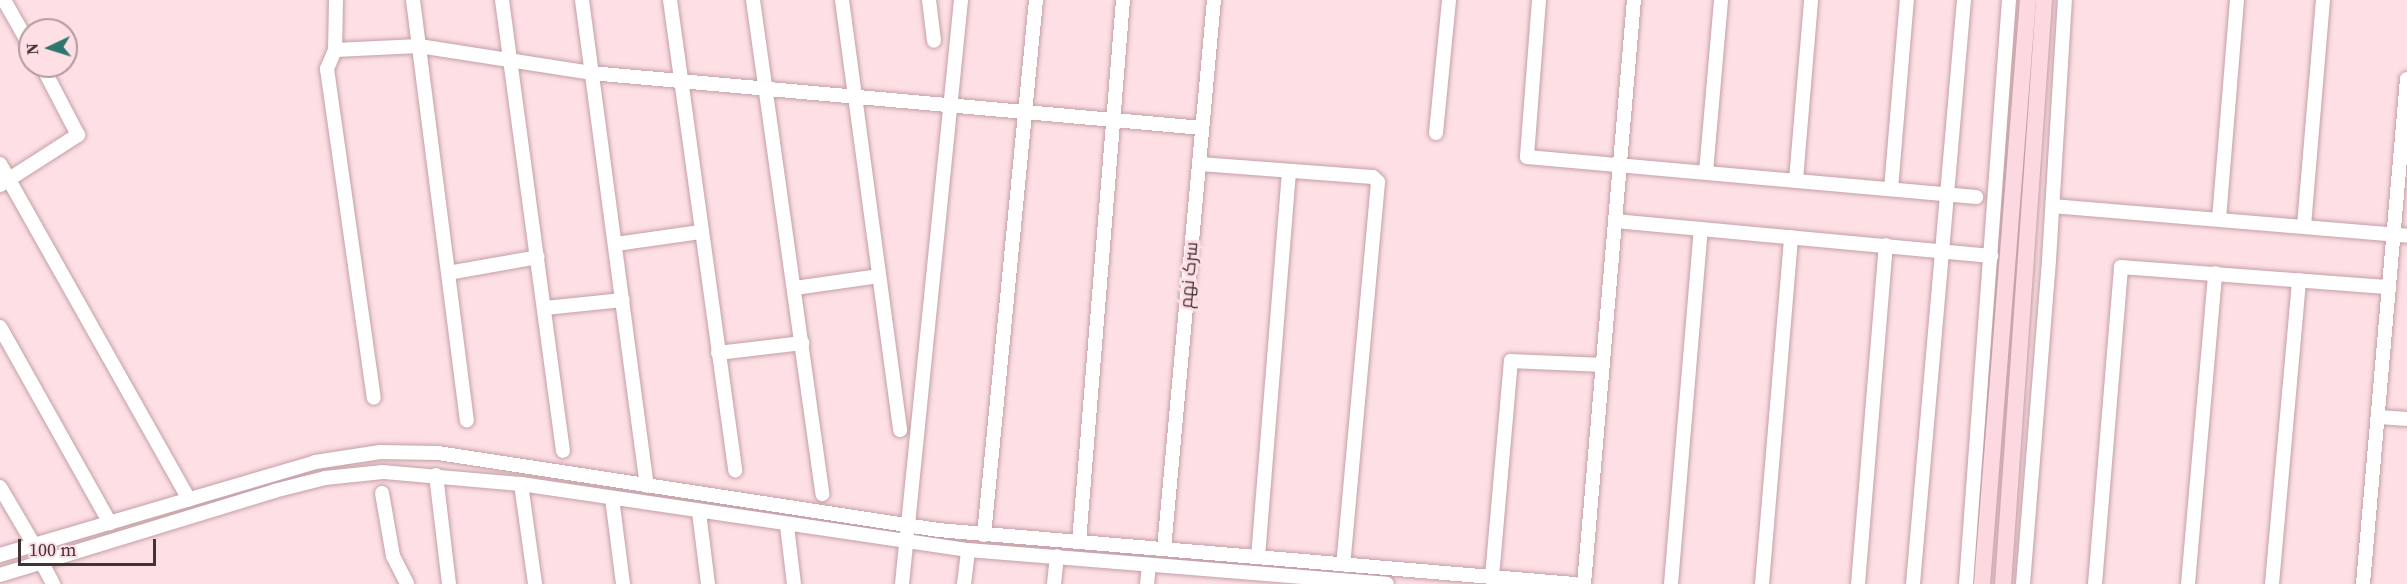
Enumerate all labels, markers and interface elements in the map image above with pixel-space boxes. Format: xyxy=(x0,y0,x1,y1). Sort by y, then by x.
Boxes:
north arrow xyxy=(18,18,78,78)
text: N xyxy=(21,43,43,56)
street label: سرک نهم xyxy=(1175,241,1203,309)
scale bar xyxy=(21,527,159,565)
text: 100 m xyxy=(29,537,76,562)

